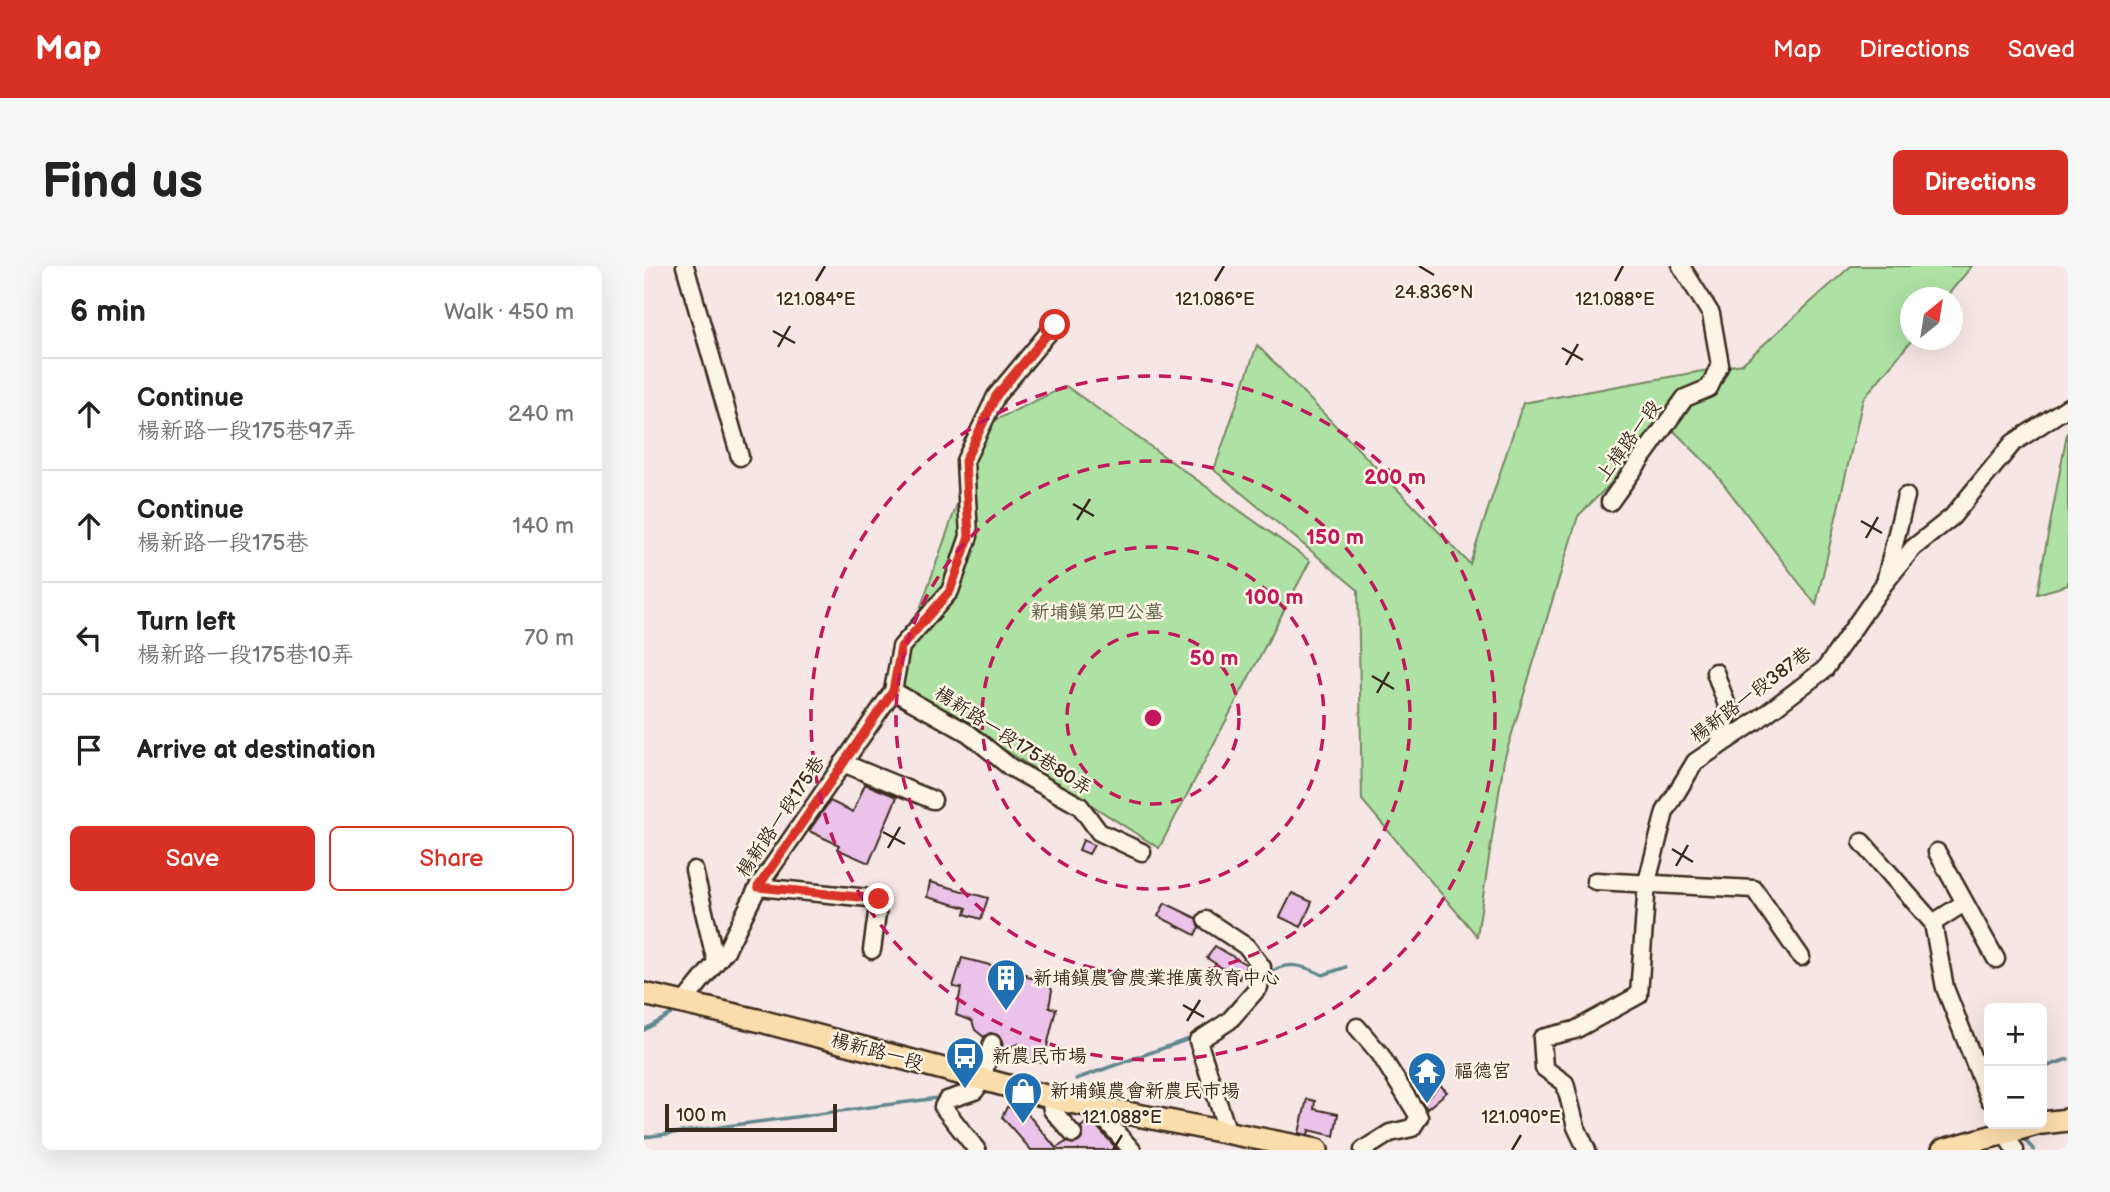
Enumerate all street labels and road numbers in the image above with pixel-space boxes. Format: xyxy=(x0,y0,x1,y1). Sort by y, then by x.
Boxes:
street label: 上樟路一段 xyxy=(1592,396,1666,486)
street label: 楊新路一段387巷 xyxy=(1686,642,1816,748)
street label: 楊新路一段175巷80弄 xyxy=(930,682,1096,800)
street label: 楊新路一段175巷 xyxy=(732,752,830,882)
street label: 楊新路一段 xyxy=(828,1029,926,1075)

